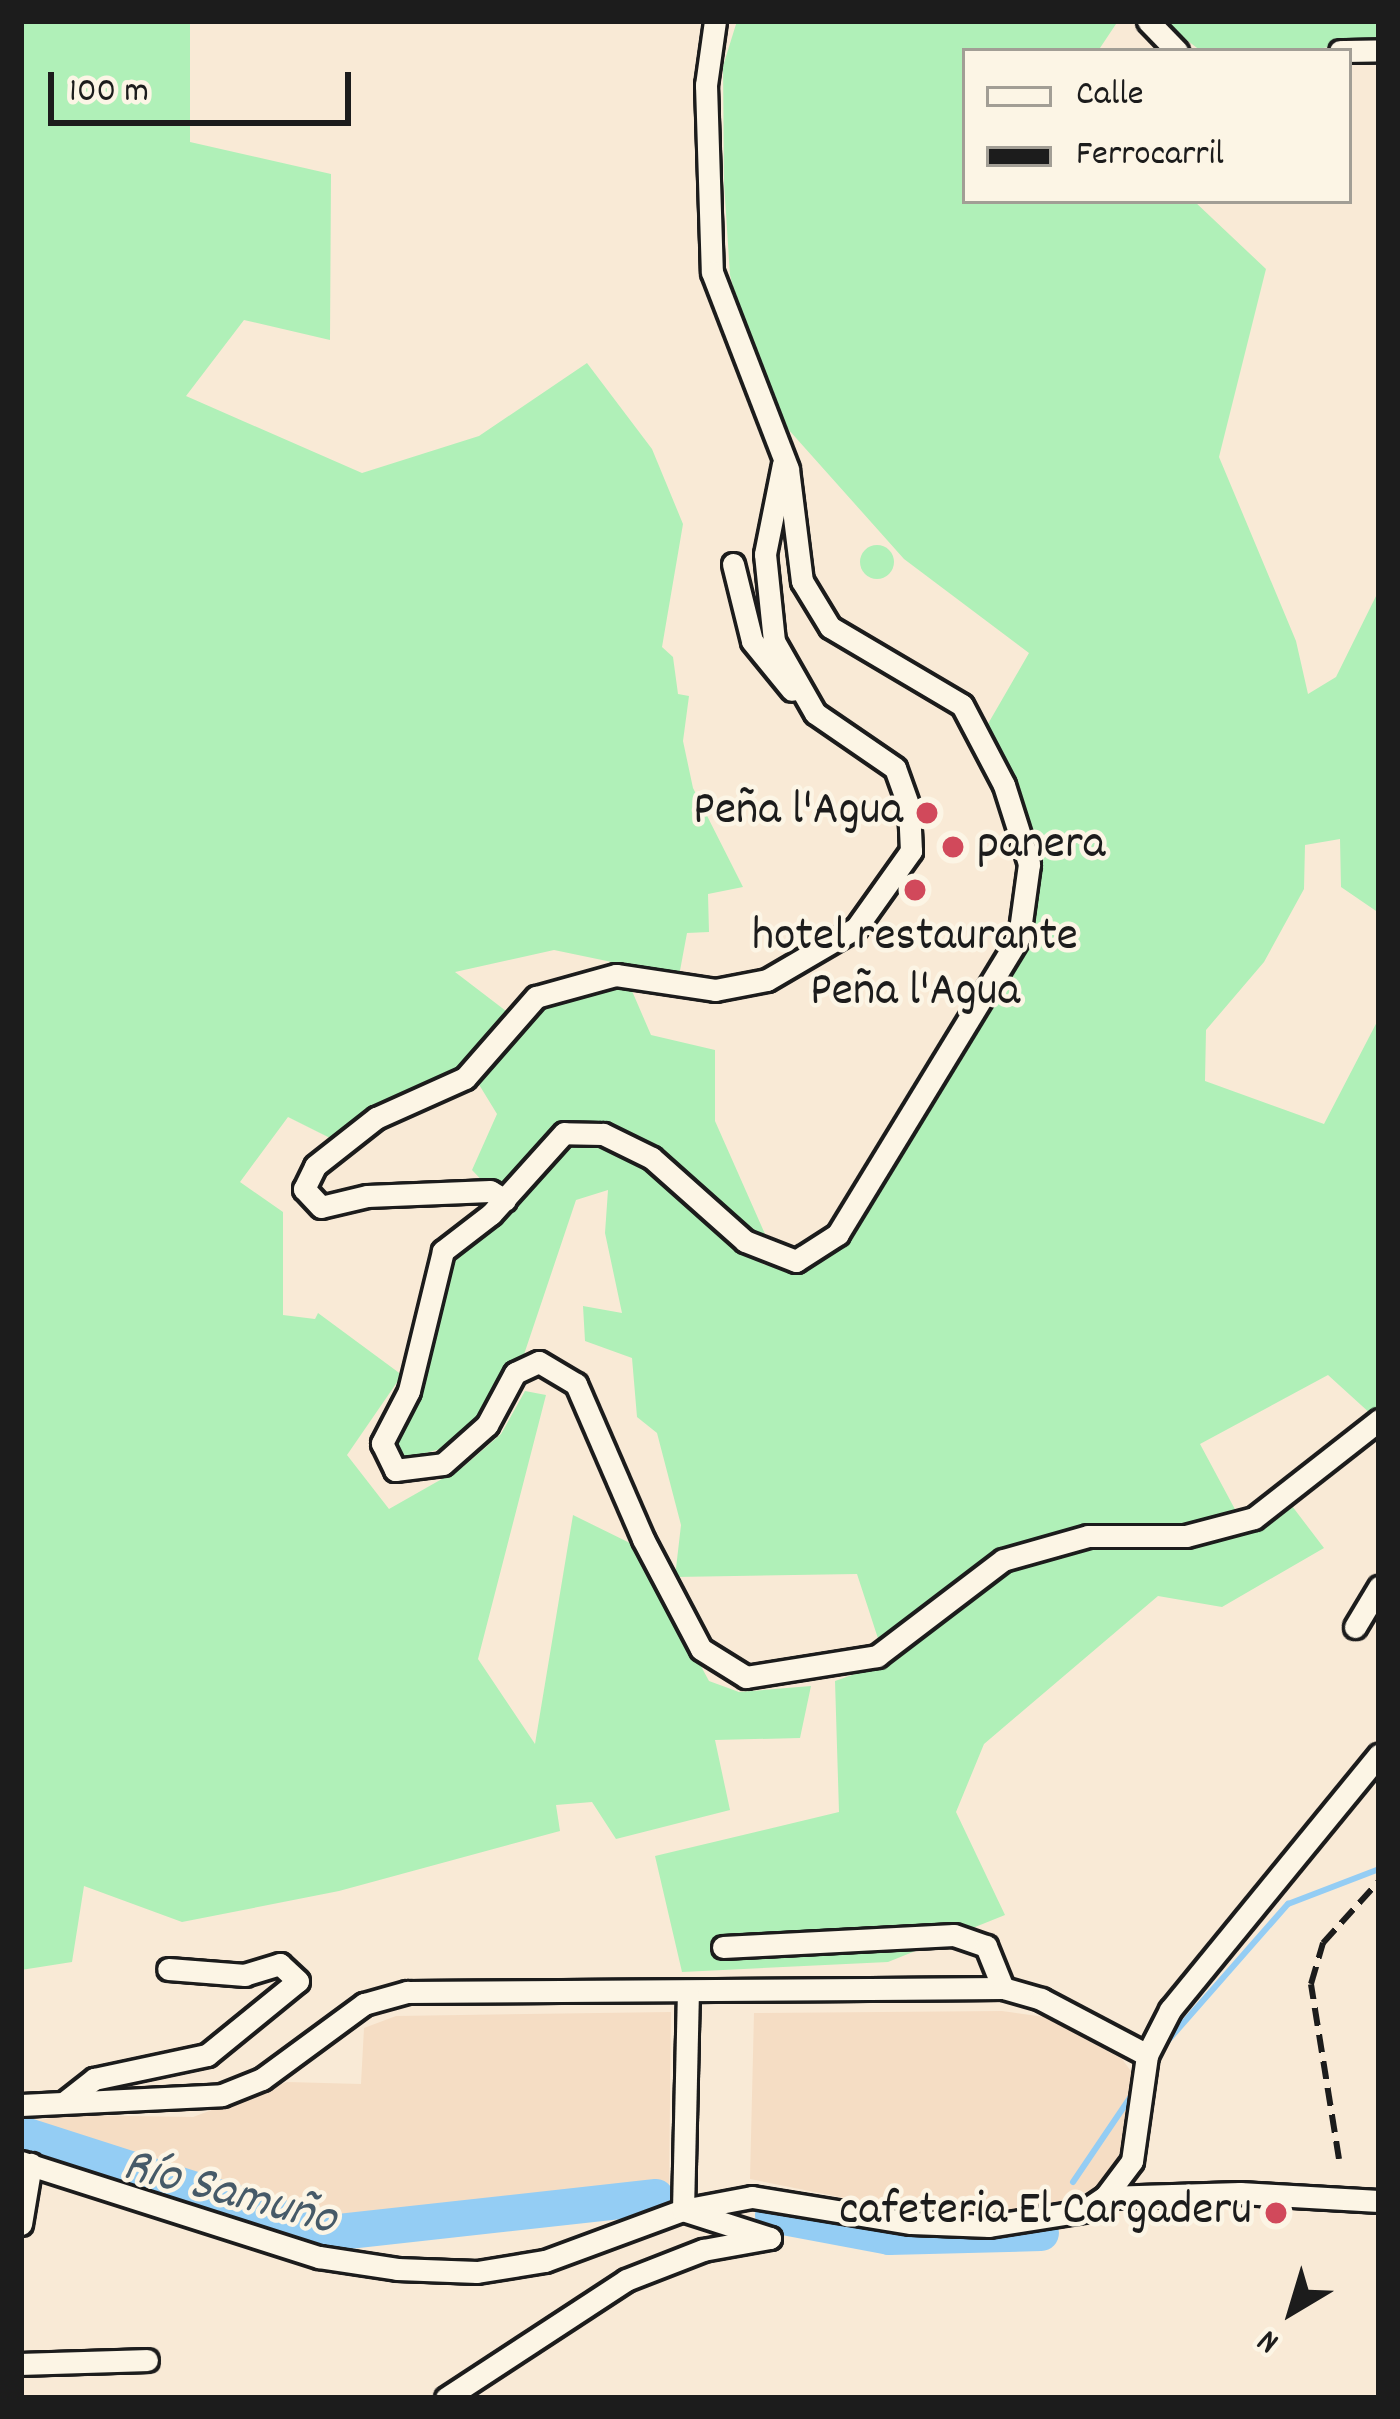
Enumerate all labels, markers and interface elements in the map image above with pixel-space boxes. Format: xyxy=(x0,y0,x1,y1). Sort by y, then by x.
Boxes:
scale bar xyxy=(54,48,357,122)
legend xyxy=(962,48,1352,204)
text: 100 m xyxy=(69,67,149,119)
text: Calle xyxy=(1076,70,1144,122)
text: Ferrocarril xyxy=(1076,130,1224,182)
place label: Peña l'Agua xyxy=(693,784,903,842)
marker: Peña l'Agua xyxy=(914,800,940,826)
place label: panera xyxy=(977,818,1105,876)
marker: panera xyxy=(940,834,966,860)
marker: hotel restaurante Peña l'Agua xyxy=(902,877,928,903)
place label: hotel restaurante Peña l'Agua xyxy=(752,909,1078,1022)
water label: Río Samuño xyxy=(116,2137,342,2253)
place label: cafeteria El Cargaderu xyxy=(839,2184,1252,2242)
marker: cafeteria El Cargaderu xyxy=(1263,2200,1289,2226)
north arrow xyxy=(1232,2251,1352,2371)
text: N xyxy=(1249,2316,1290,2363)

